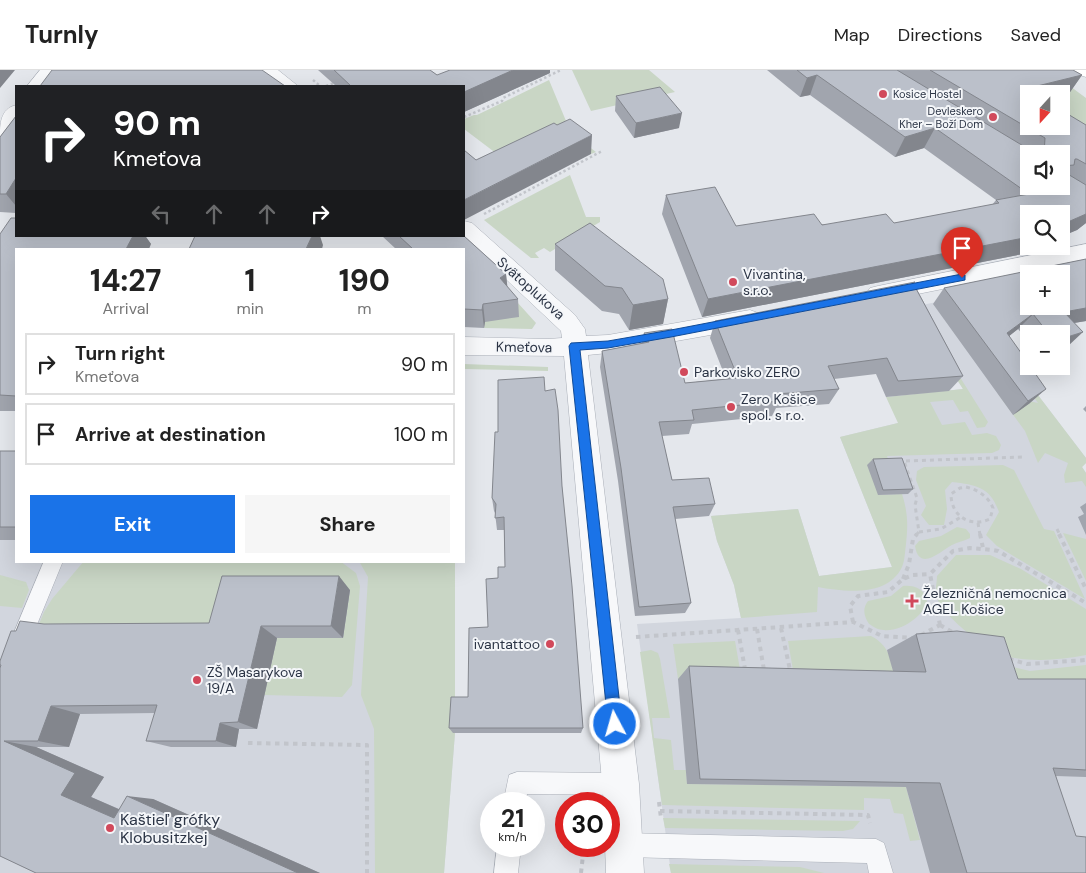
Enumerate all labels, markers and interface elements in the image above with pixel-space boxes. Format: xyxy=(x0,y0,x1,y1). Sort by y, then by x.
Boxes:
text: Turnly xyxy=(25,19,98,50)
text: Map xyxy=(834,23,870,47)
text: Directions xyxy=(898,23,983,47)
text: Saved xyxy=(1011,23,1061,47)
north arrow xyxy=(1020,85,1070,135)
map controls xyxy=(1020,85,1070,375)
place label: Kosice Hostel xyxy=(893,87,961,101)
marker: Kosice Hostel xyxy=(877,88,889,100)
text: 90 m xyxy=(113,100,201,146)
place label: Devleskero Kher – Boží Dom xyxy=(899,104,983,131)
icon: right xyxy=(30,105,95,170)
marker: Devleskero Kher – Boží Dom xyxy=(987,111,999,123)
text: Kmeťova xyxy=(113,144,201,173)
button: sound xyxy=(1020,145,1070,195)
icon: left xyxy=(147,200,175,228)
icon: ahead xyxy=(200,200,228,228)
icon: ahead xyxy=(253,200,281,228)
icon: right xyxy=(306,200,334,228)
button: search xyxy=(1020,205,1070,255)
pin xyxy=(941,227,983,278)
icon: arrive xyxy=(948,234,976,262)
street label: Svätoplukova xyxy=(493,253,569,323)
text: 14:27 xyxy=(90,261,161,300)
text: 1 xyxy=(245,261,256,300)
text: 190 xyxy=(339,261,390,300)
place label: Vivantina, s.r.o. xyxy=(743,265,806,299)
button: + xyxy=(1020,265,1070,315)
marker: Vivantina, s.r.o. xyxy=(727,276,739,288)
text: Arrival xyxy=(102,298,149,319)
text: min xyxy=(236,298,264,319)
text: m xyxy=(357,298,371,319)
button: − xyxy=(1020,325,1070,375)
street label: Kmeťova xyxy=(496,338,552,356)
text: Turn right xyxy=(75,341,165,366)
icon: right xyxy=(32,350,60,378)
text: 90 m xyxy=(401,352,448,377)
place label: Parkovisko ZERO xyxy=(694,363,800,381)
text: Kmeťova xyxy=(75,366,139,387)
marker: Parkovisko ZERO xyxy=(678,366,690,378)
place label: Zero Košice spol. s r.o. xyxy=(741,390,816,424)
marker: Zero Košice spol. s r.o. xyxy=(725,401,737,413)
icon: arrive xyxy=(32,420,60,448)
text: Arrive at destination xyxy=(75,422,266,447)
text: 100 m xyxy=(394,422,448,447)
button: Exit xyxy=(30,495,235,553)
button: Share xyxy=(245,495,450,553)
place label: Železničná nemocnica AGEL Košice xyxy=(923,584,1067,618)
marker: Železničná nemocnica AGEL Košice xyxy=(905,594,919,608)
place label: ivantattoo xyxy=(474,635,540,653)
marker: ivantattoo xyxy=(544,638,556,650)
place label: ZŠ Masarykova 19/A xyxy=(207,663,303,697)
marker: ZŠ Masarykova 19/A xyxy=(191,674,203,686)
position arrow xyxy=(588,697,640,749)
speed limit sign: 30 xyxy=(555,792,620,857)
text: 21 xyxy=(501,802,524,835)
place label: Kaštieľ grófky Klobusitzkej xyxy=(120,809,220,848)
marker: Kaštieľ grófky Klobusitzkej xyxy=(104,822,116,834)
text: km/h xyxy=(498,829,527,845)

